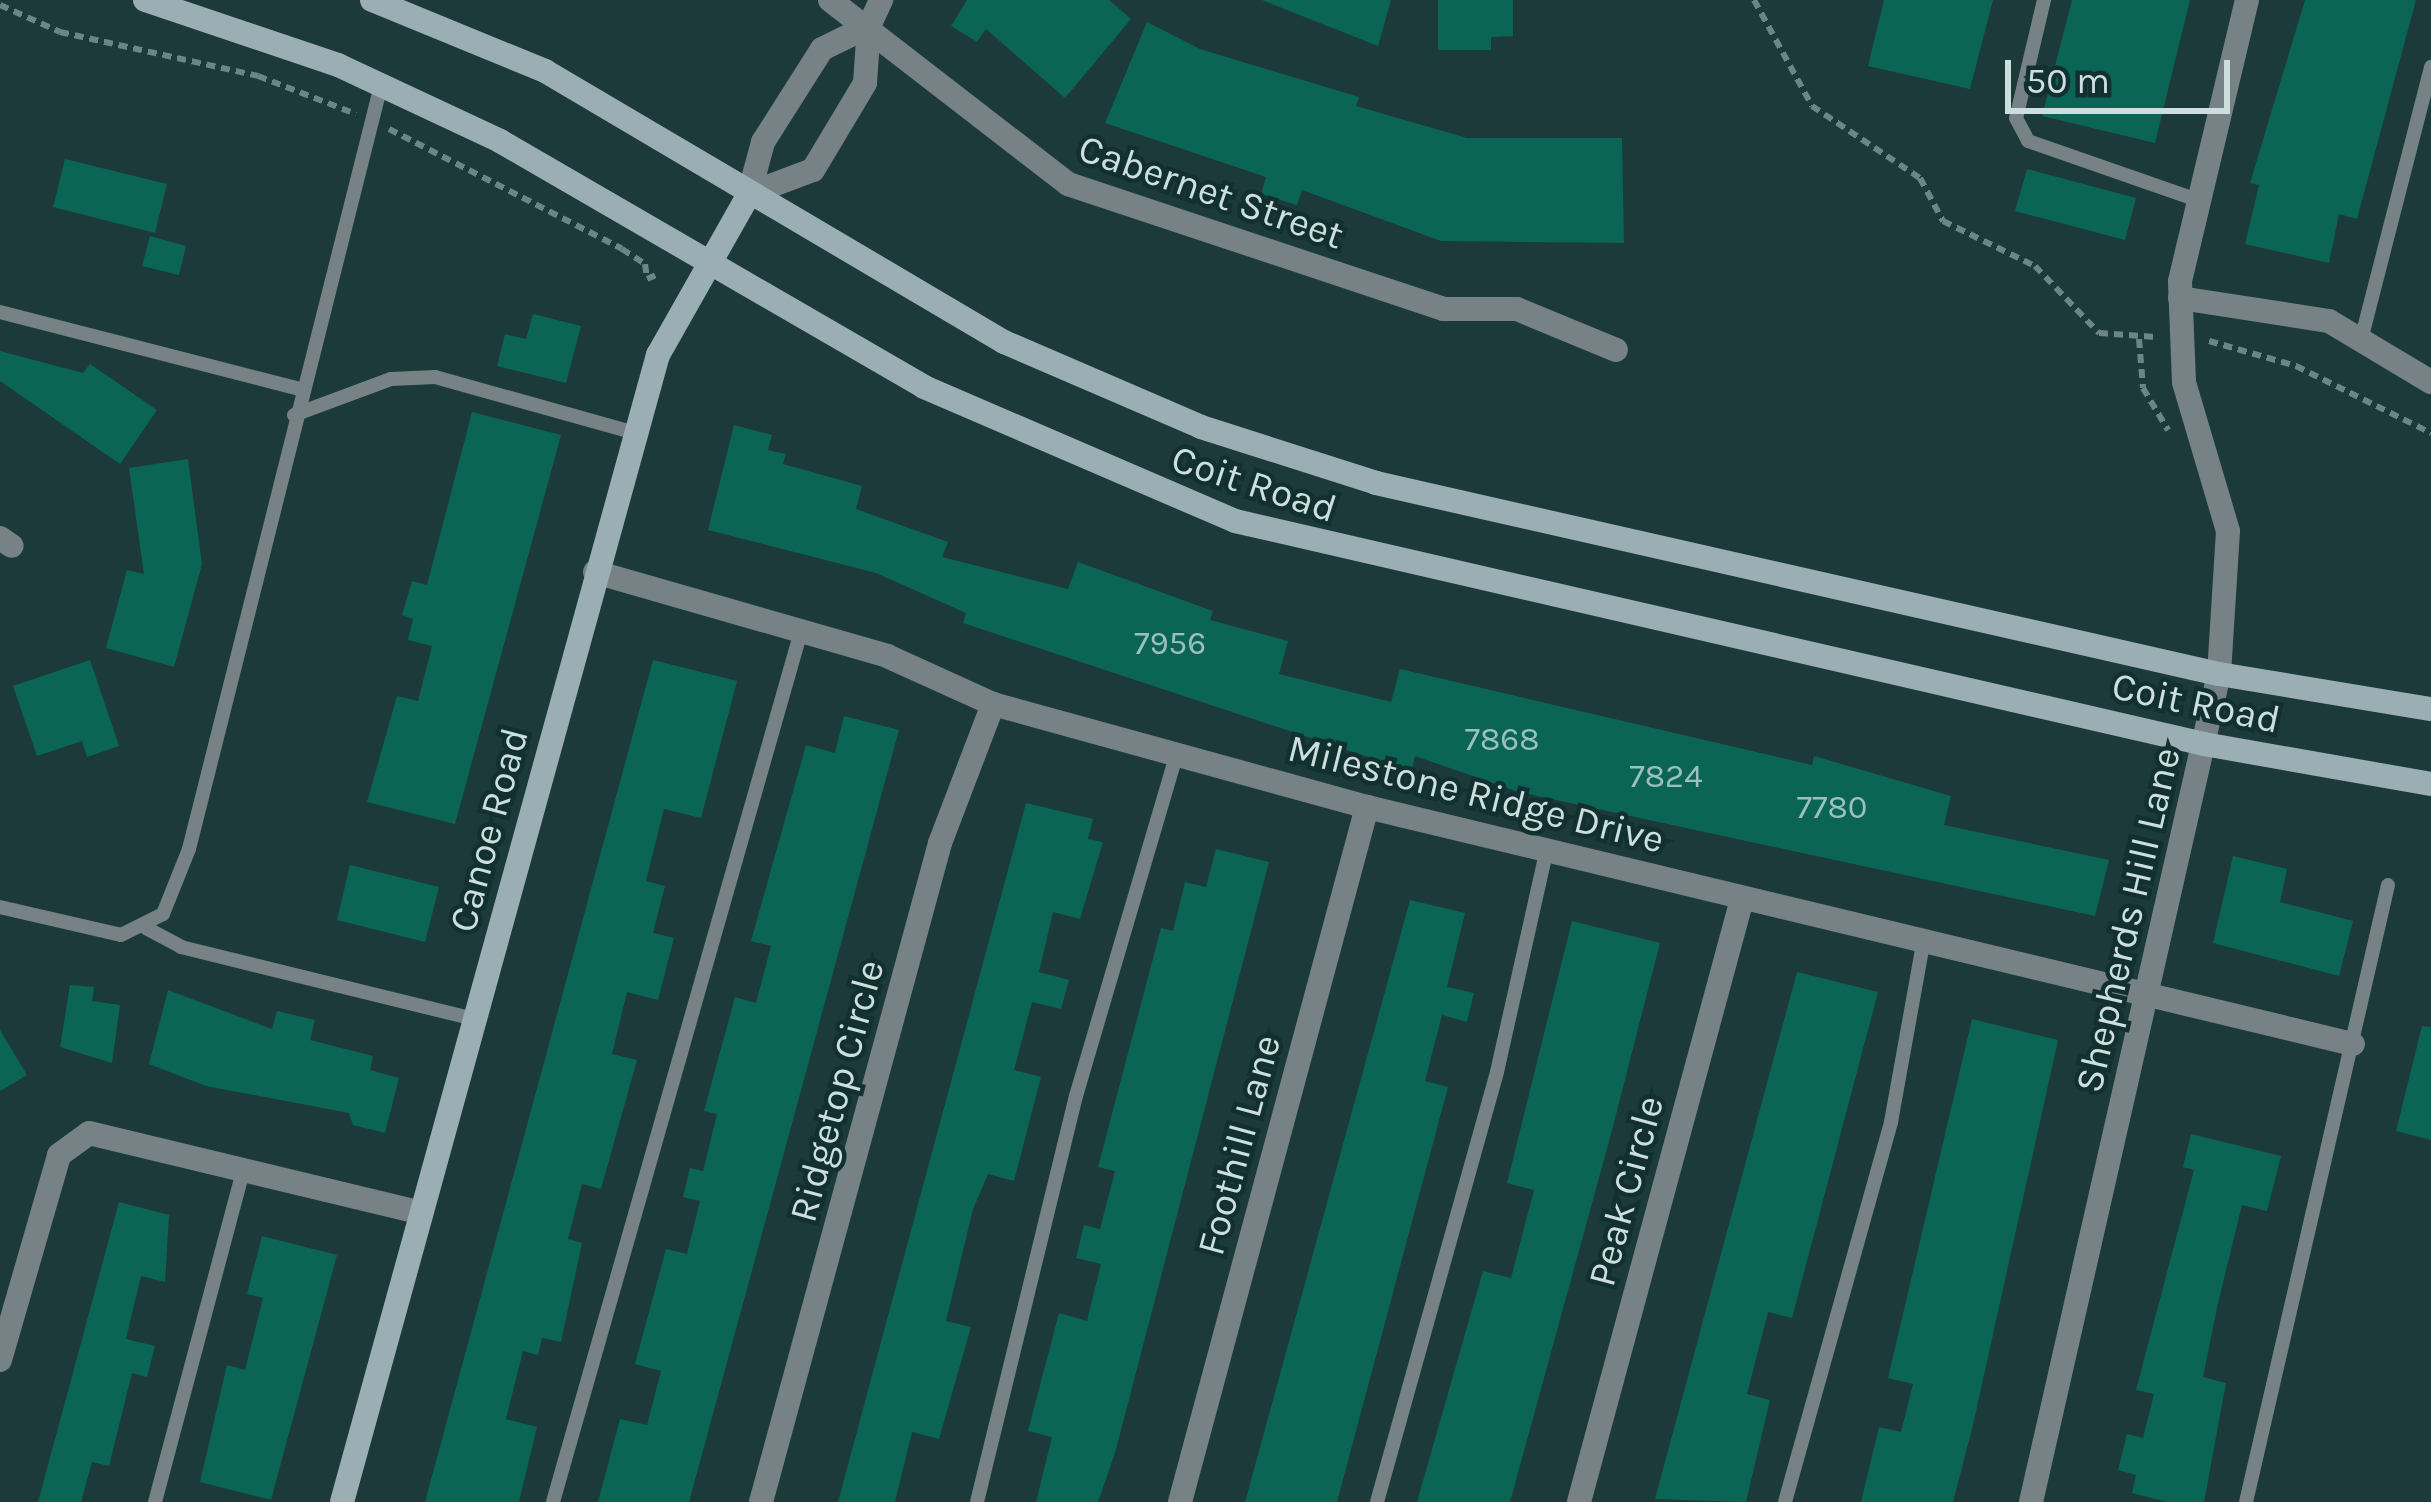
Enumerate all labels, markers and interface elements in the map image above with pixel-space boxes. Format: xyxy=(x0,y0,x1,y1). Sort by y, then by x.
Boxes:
scale bar xyxy=(2011,36,2236,110)
text: 50 m xyxy=(2026,60,2110,102)
street label: Cabernet Street xyxy=(1072,125,1350,259)
street label: Coit Road xyxy=(1166,435,1342,533)
house number: 7956 xyxy=(1134,624,1206,664)
street label: Coit Road xyxy=(2108,662,2284,744)
house number: 7868 xyxy=(1465,720,1539,760)
street label: Canoe Road xyxy=(439,723,539,937)
street label: Milestone Ridge Drive xyxy=(1283,725,1669,863)
street label: Shepherds Hill Lane xyxy=(2066,743,2190,1097)
house number: 7824 xyxy=(1629,757,1703,797)
house number: 7780 xyxy=(1797,788,1867,828)
street label: Ridgetop Circle xyxy=(780,955,894,1227)
street label: Foothill Lane xyxy=(1187,1030,1291,1260)
street label: Peak Circle xyxy=(1578,1091,1674,1291)

